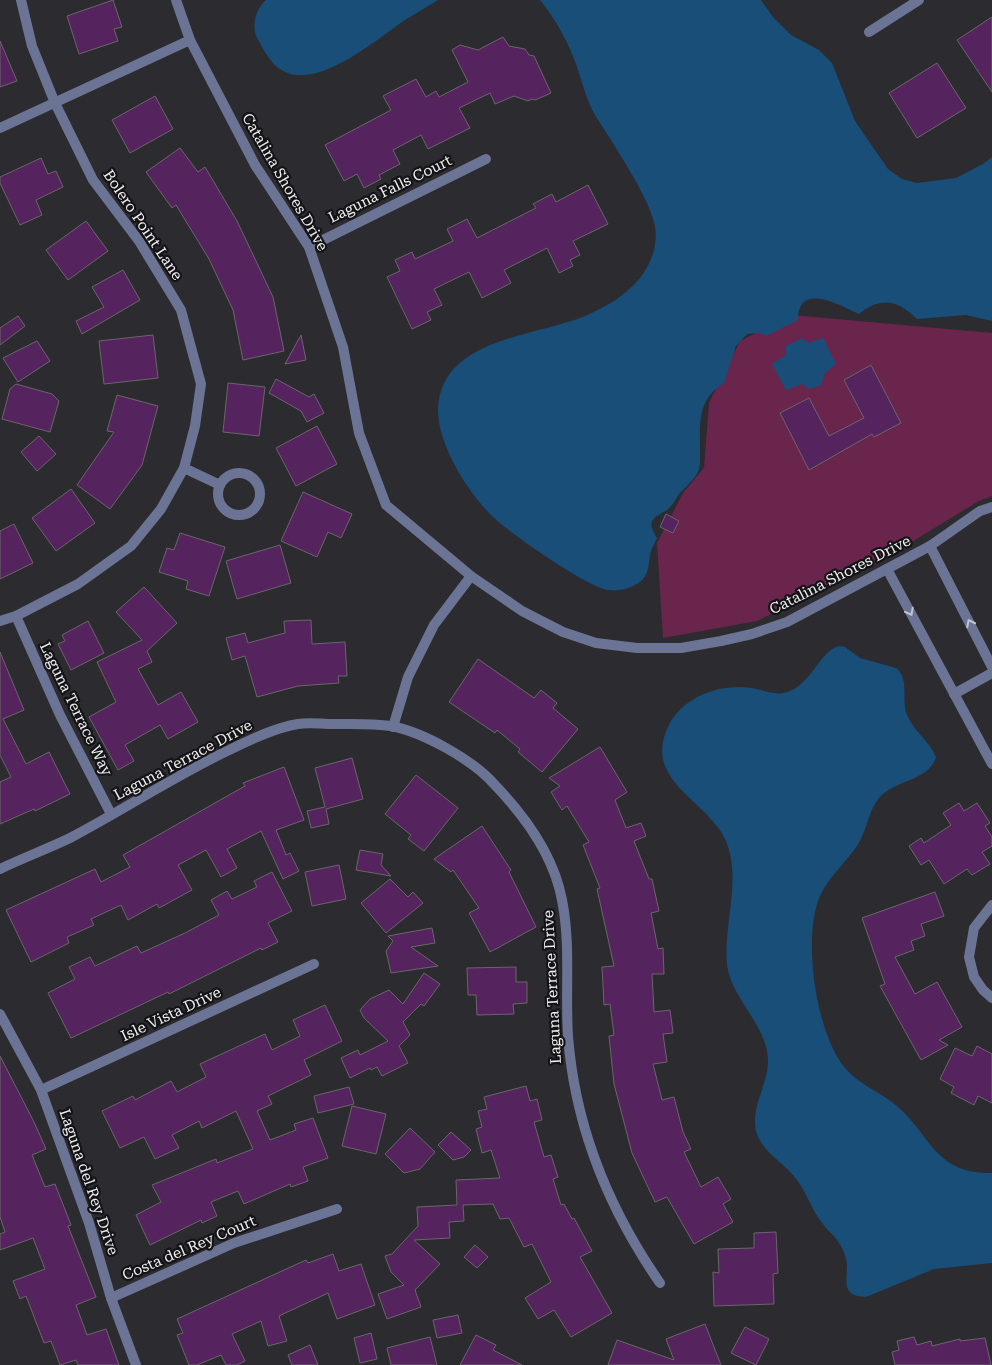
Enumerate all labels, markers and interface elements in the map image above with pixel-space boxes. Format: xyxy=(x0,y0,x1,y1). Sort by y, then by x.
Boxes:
street label: Catalina Shores Drive xyxy=(238,110,332,254)
street label: Laguna Falls Court xyxy=(325,151,455,227)
street label: Bolero Point Lane xyxy=(99,166,187,284)
street label: Catalina Shores Drive xyxy=(766,532,914,618)
one-way arrow xyxy=(904,607,914,616)
one-way arrow xyxy=(966,620,976,629)
street label: Laguna Terrace Way xyxy=(36,639,116,779)
street label: Laguna Terrace Drive xyxy=(111,716,255,804)
street label: Laguna Terrace Drive xyxy=(539,910,565,1064)
street label: Isle Vista Drive xyxy=(118,983,224,1045)
street label: Laguna del Rey Drive xyxy=(56,1107,122,1257)
street label: Costa del Rey Court xyxy=(120,1212,259,1284)

